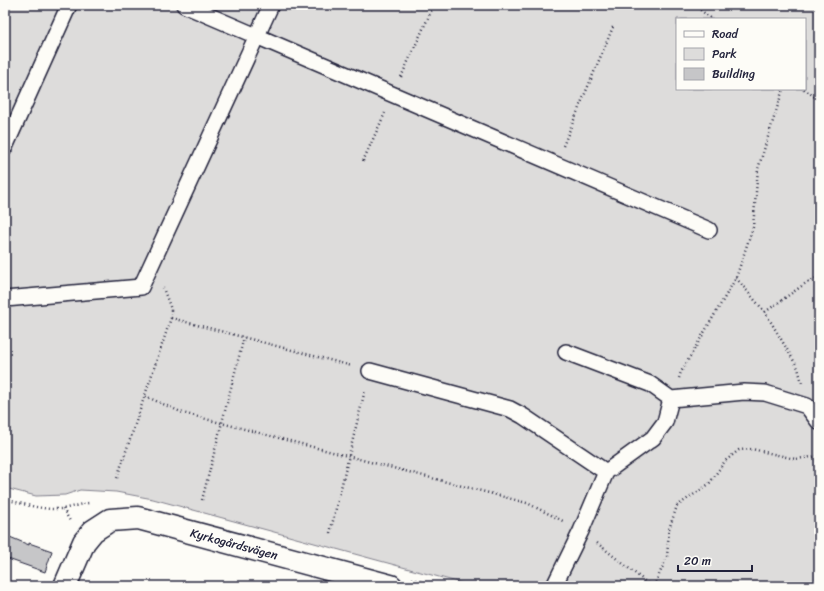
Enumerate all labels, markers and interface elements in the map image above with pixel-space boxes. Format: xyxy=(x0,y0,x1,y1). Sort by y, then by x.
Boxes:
legend xyxy=(676,18,806,90)
text: Road xyxy=(712,23,739,45)
text: Park xyxy=(712,43,737,65)
text: Building xyxy=(712,63,755,85)
street label: Kyrkogårdsvägen xyxy=(188,522,281,566)
scale bar xyxy=(678,547,752,573)
text: 20 m xyxy=(684,550,711,572)

